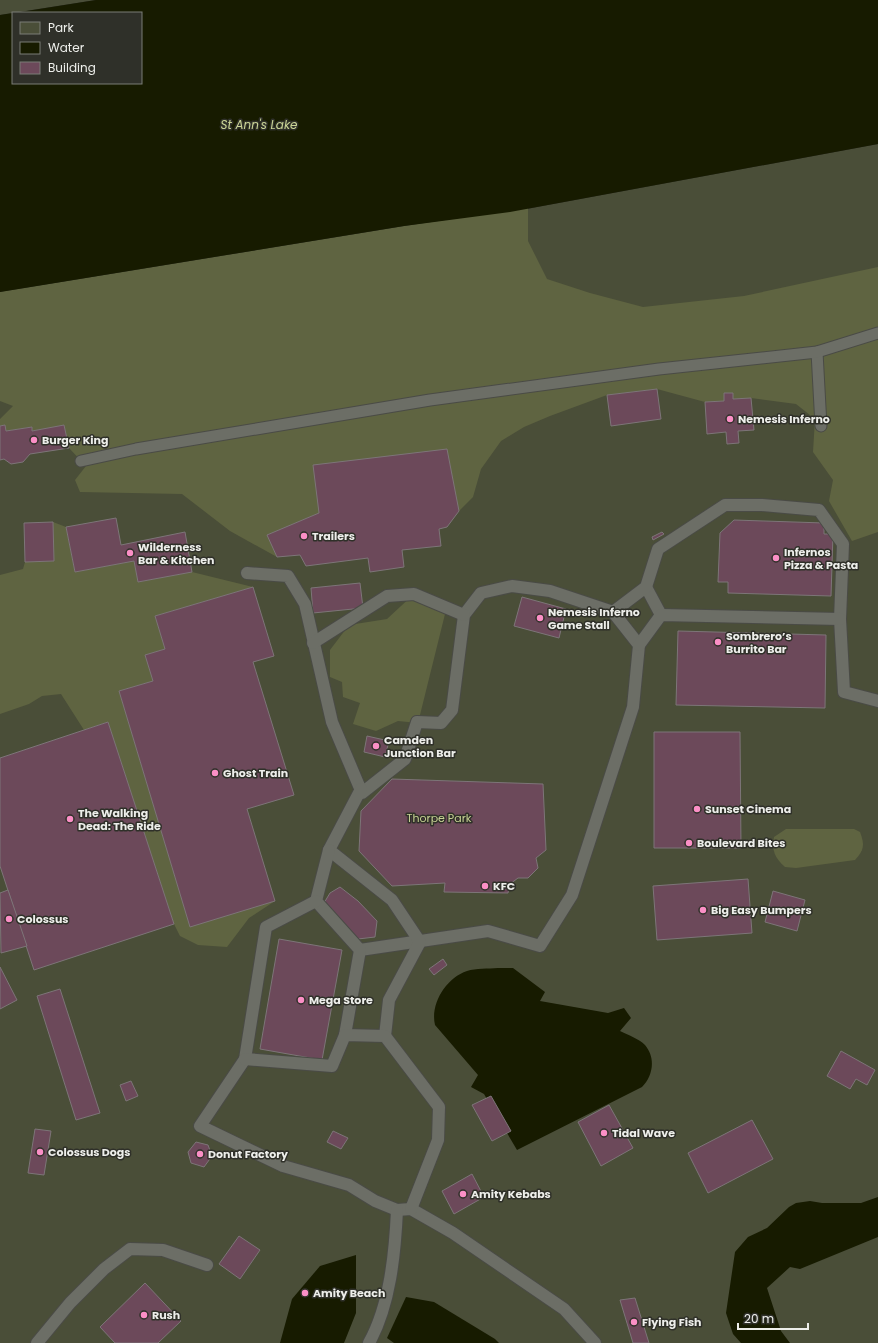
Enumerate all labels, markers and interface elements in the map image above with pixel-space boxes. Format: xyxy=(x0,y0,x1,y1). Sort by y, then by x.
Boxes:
legend xyxy=(12,12,142,84)
text: Park xyxy=(48,19,75,36)
text: Water xyxy=(48,39,85,56)
text: Building xyxy=(48,59,96,76)
water label: St Ann's Lake xyxy=(220,116,298,133)
place label: Nemesis Inferno xyxy=(738,411,830,427)
marker: Nemesis Inferno xyxy=(725,414,735,424)
place label: Burger King xyxy=(42,432,108,448)
marker: Burger King xyxy=(29,435,39,445)
place label: Trailers xyxy=(312,528,355,544)
marker: Trailers xyxy=(299,531,309,541)
place label: Wilderness Bar & Kitchen xyxy=(138,539,215,568)
place label: Infernos Pizza & Pasta xyxy=(784,544,858,573)
marker: Wilderness Bar & Kitchen xyxy=(125,548,135,558)
marker: Infernos Pizza & Pasta xyxy=(771,553,781,563)
place label: Nemesis Inferno Game Stall xyxy=(548,604,640,633)
marker: Nemesis Inferno Game Stall xyxy=(535,613,545,623)
place label: Sombrero’s Burrito Bar xyxy=(726,628,792,657)
marker: Sombrero’s Burrito Bar xyxy=(713,637,723,647)
place label: Camden Junction Bar xyxy=(384,732,456,761)
marker: Camden Junction Bar xyxy=(371,741,381,751)
place label: Ghost Train xyxy=(223,765,288,781)
marker: Ghost Train xyxy=(210,768,220,778)
place label: Sunset Cinema xyxy=(705,801,791,817)
marker: Sunset Cinema xyxy=(692,804,702,814)
place label: The Walking Dead: The Ride xyxy=(78,805,161,834)
park label: Thorpe Park xyxy=(407,810,472,826)
marker: The Walking Dead: The Ride xyxy=(65,814,75,824)
place label: Boulevard Bites xyxy=(697,835,785,851)
marker: Boulevard Bites xyxy=(684,838,694,848)
place label: KFC xyxy=(493,878,515,894)
marker: KFC xyxy=(480,881,490,891)
place label: Big Easy Bumpers xyxy=(711,902,812,918)
marker: Big Easy Bumpers xyxy=(698,905,708,915)
place label: Colossus xyxy=(17,911,68,927)
marker: Colossus xyxy=(4,914,14,924)
place label: Mega Store xyxy=(309,992,373,1008)
marker: Mega Store xyxy=(296,995,306,1005)
place label: Tidal Wave xyxy=(612,1125,675,1141)
marker: Tidal Wave xyxy=(599,1128,609,1138)
place label: Colossus Dogs xyxy=(48,1144,130,1160)
place label: Donut Factory xyxy=(208,1146,288,1162)
marker: Colossus Dogs xyxy=(35,1147,45,1157)
marker: Donut Factory xyxy=(195,1149,205,1159)
place label: Amity Kebabs xyxy=(471,1186,551,1202)
marker: Amity Kebabs xyxy=(458,1189,468,1199)
place label: Amity Beach xyxy=(313,1285,385,1301)
marker: Amity Beach xyxy=(300,1288,310,1298)
scale bar xyxy=(738,1305,808,1331)
place label: Rush xyxy=(152,1307,180,1323)
marker: Rush xyxy=(139,1310,149,1320)
text: 20 m xyxy=(744,1310,774,1327)
place label: Flying Fish xyxy=(642,1314,702,1330)
marker: Flying Fish xyxy=(629,1317,639,1327)

